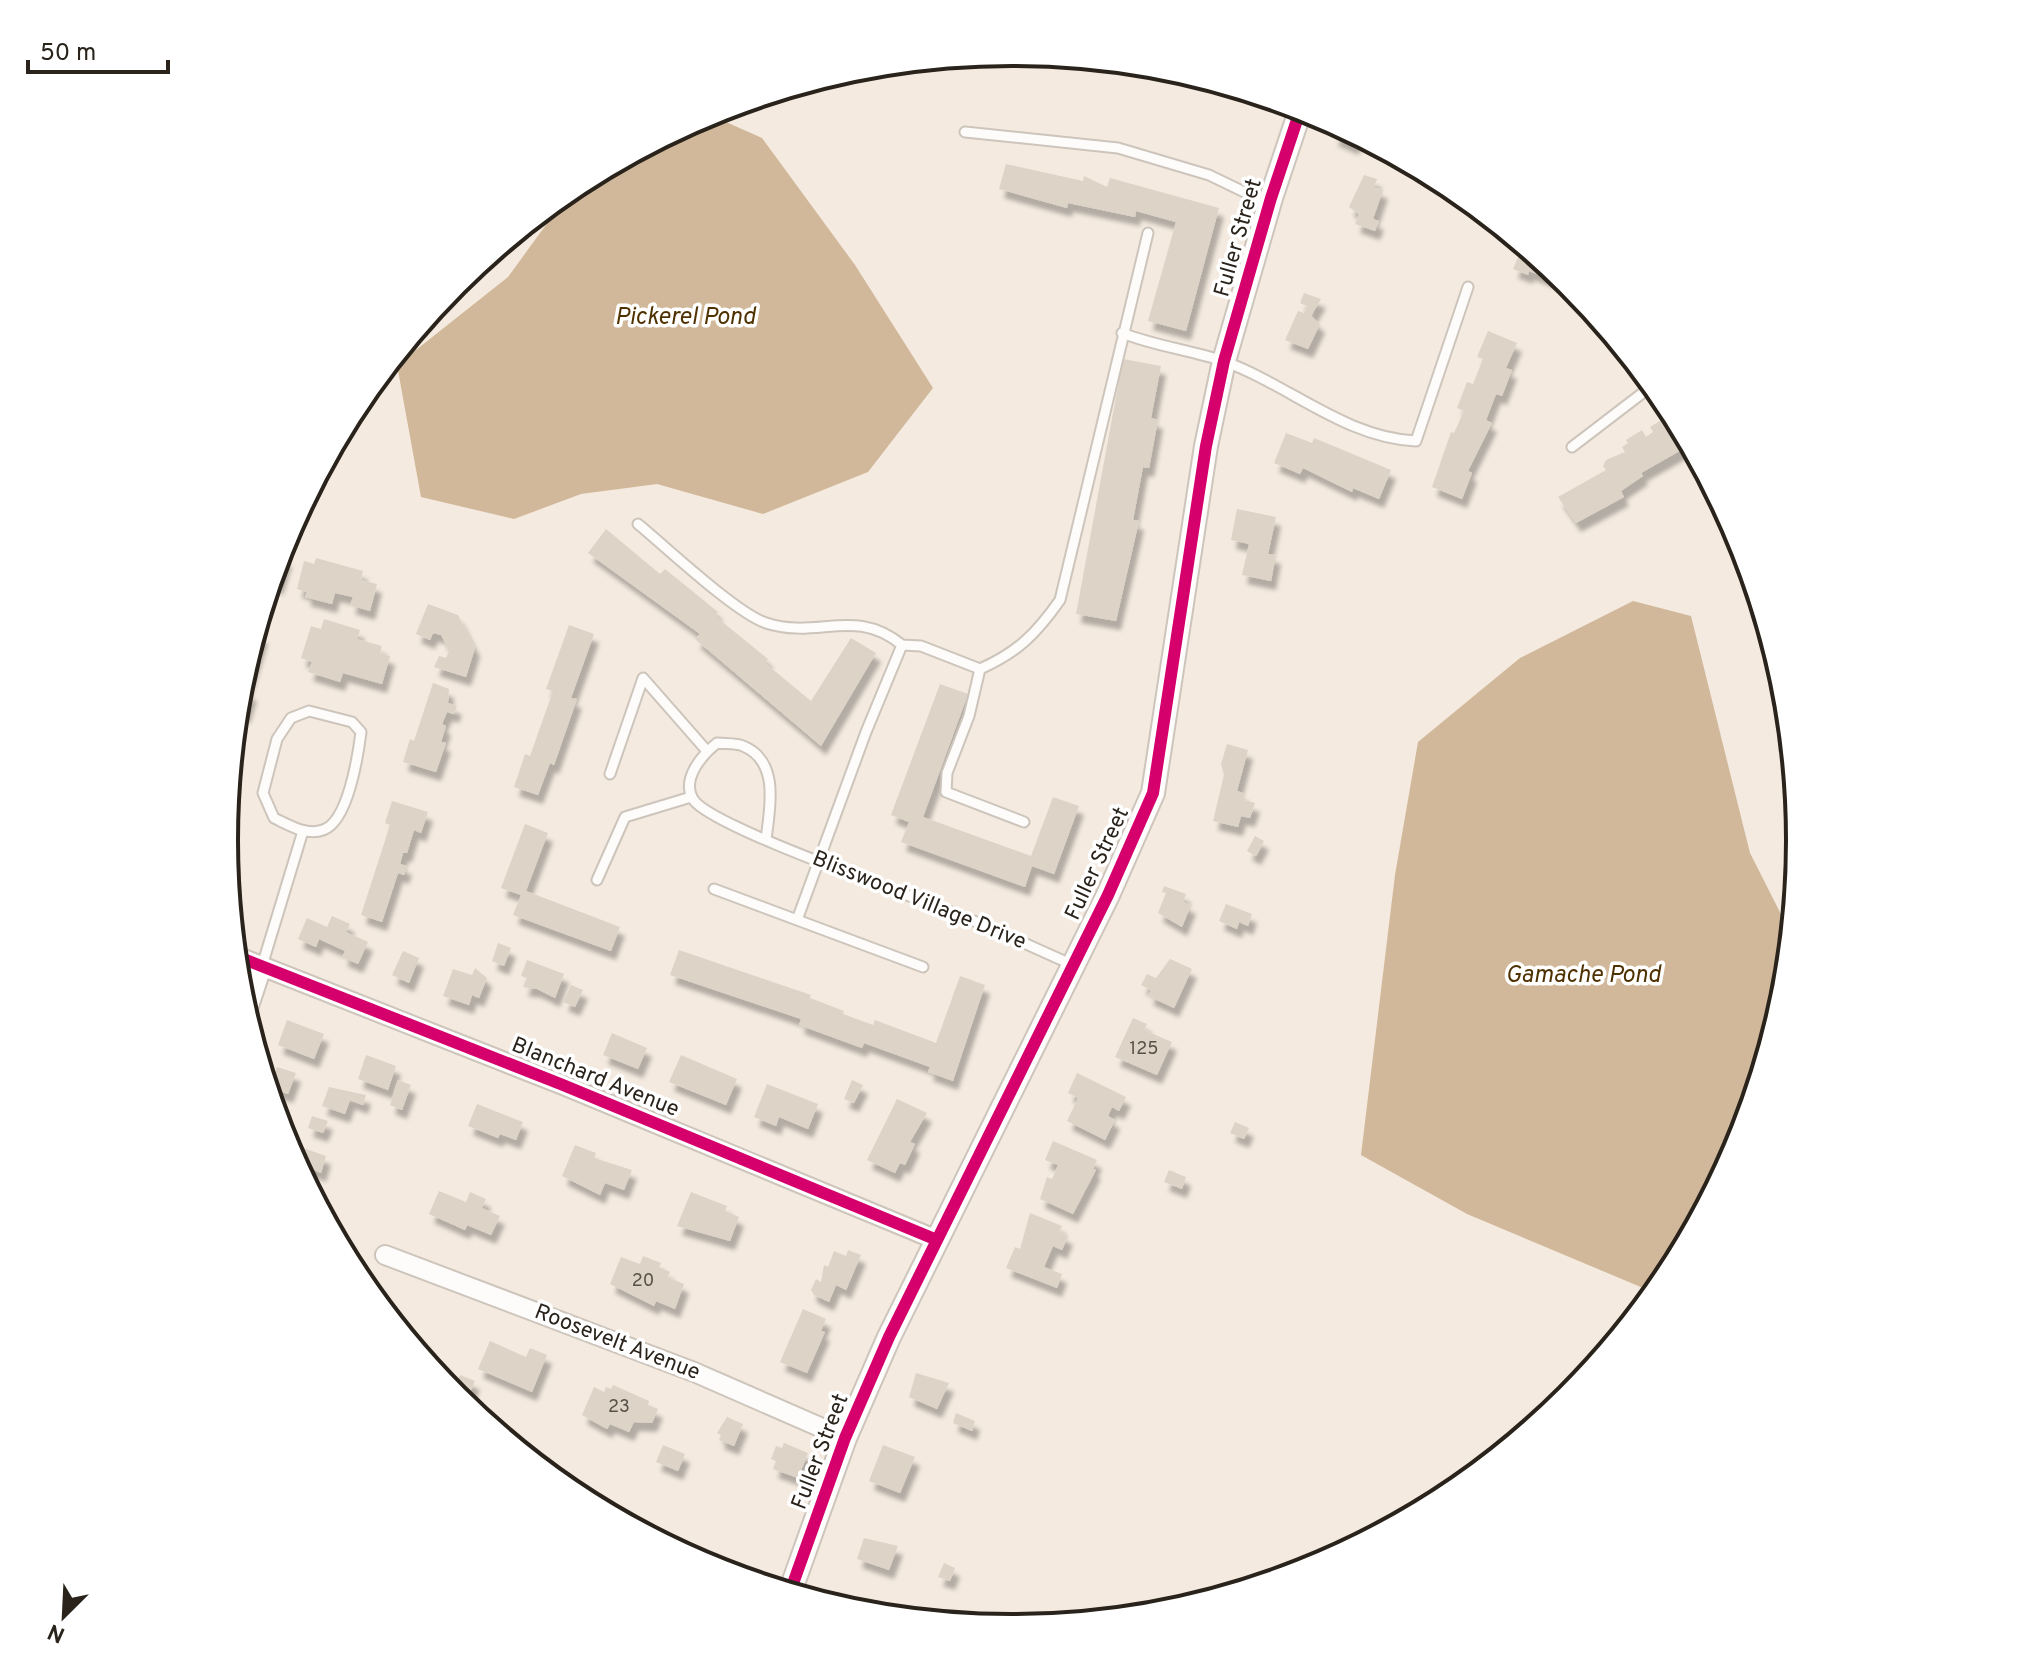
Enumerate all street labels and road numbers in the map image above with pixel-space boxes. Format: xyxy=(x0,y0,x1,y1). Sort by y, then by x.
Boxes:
street label: Fuller Street xyxy=(1209,176,1269,300)
street label: Fuller Street xyxy=(1060,803,1136,925)
street label: Blisswood Village Drive xyxy=(808,846,1030,956)
street label: Blanchard Avenue xyxy=(507,1032,683,1124)
street label: Roosevelt Avenue xyxy=(530,1299,704,1387)
street label: Fuller Street xyxy=(787,1390,855,1514)

